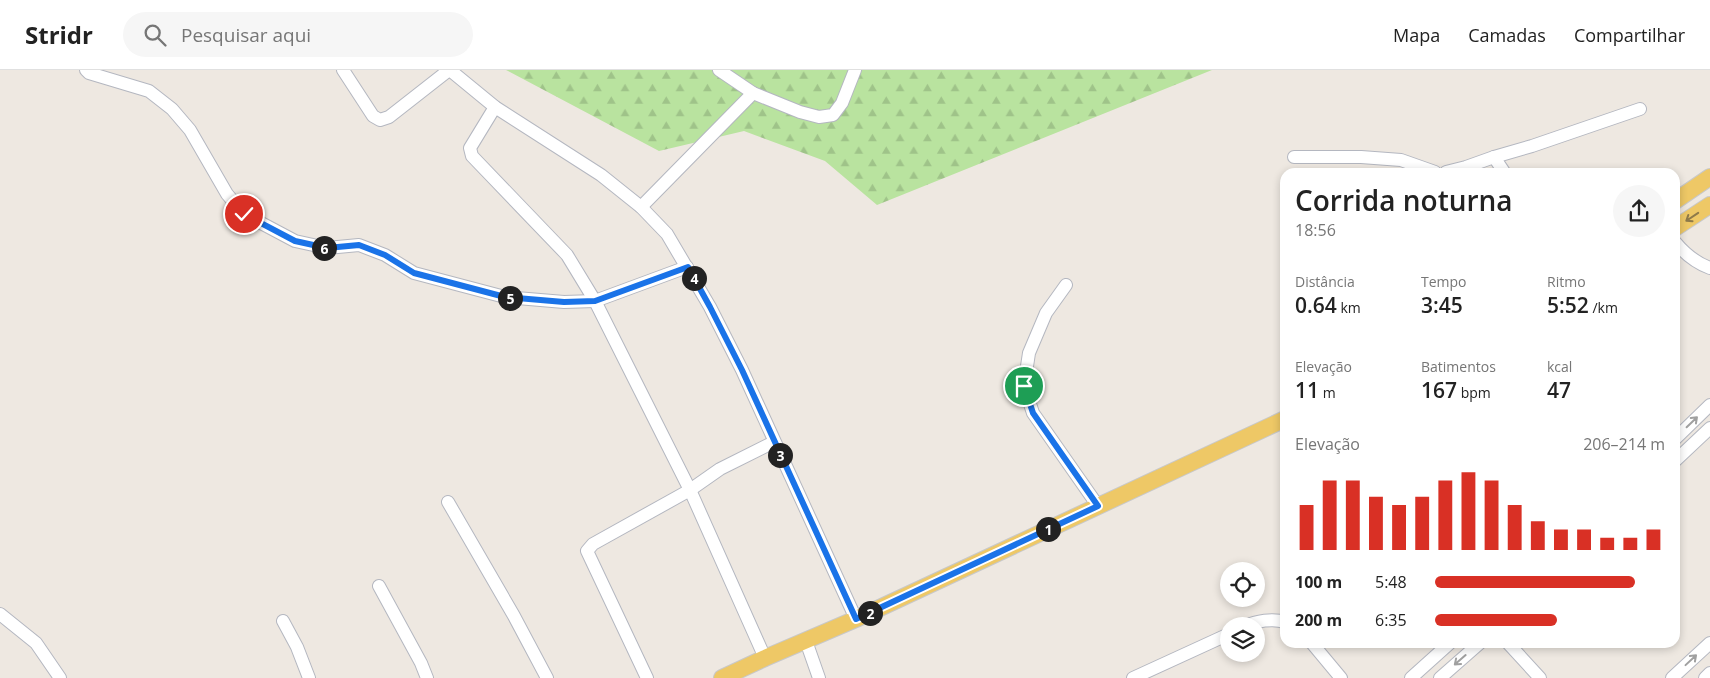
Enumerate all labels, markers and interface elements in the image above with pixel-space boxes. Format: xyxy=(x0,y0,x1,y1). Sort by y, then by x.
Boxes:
search box xyxy=(123,12,473,57)
text: Stridr xyxy=(25,18,93,51)
icon: search xyxy=(141,21,169,49)
text: Pesquisar aqui xyxy=(181,22,311,48)
text: Mapa xyxy=(1393,23,1440,47)
text: Camadas xyxy=(1468,23,1546,47)
text: Compartilhar xyxy=(1574,23,1685,47)
text: Corrida noturna xyxy=(1295,181,1513,219)
button: share xyxy=(1613,185,1665,237)
pin xyxy=(223,193,265,235)
icon: check xyxy=(230,200,258,228)
one-way arrow xyxy=(1686,212,1700,222)
text: 18:56 xyxy=(1295,219,1336,241)
pin: 6 xyxy=(312,236,336,260)
text: 6 xyxy=(320,239,329,258)
pin: 4 xyxy=(682,266,706,290)
text: 4 xyxy=(690,269,699,288)
text: Distância xyxy=(1295,272,1355,291)
text: Tempo xyxy=(1421,272,1467,291)
text: Ritmo xyxy=(1547,272,1586,291)
pin: 5 xyxy=(498,286,522,310)
text: 5 xyxy=(506,289,515,308)
text: 0.64 xyxy=(1295,291,1337,319)
text: 3:45 xyxy=(1421,291,1463,319)
text: 5:52 xyxy=(1547,291,1589,319)
text: km xyxy=(1337,298,1361,317)
text: /km xyxy=(1589,298,1618,317)
text: Elevação xyxy=(1295,357,1352,376)
text: Batimentos xyxy=(1421,357,1496,376)
text: kcal xyxy=(1547,357,1572,376)
pin xyxy=(1003,365,1045,407)
icon: arrive xyxy=(1010,372,1038,400)
text: 11 xyxy=(1295,376,1319,404)
text: 167 xyxy=(1421,376,1457,404)
text: 47 xyxy=(1547,376,1571,404)
text: m xyxy=(1319,383,1336,402)
text: bpm xyxy=(1457,383,1491,402)
one-way arrow xyxy=(1686,416,1699,428)
text: Elevação xyxy=(1295,433,1360,455)
text: 206–214 m xyxy=(1583,433,1665,455)
pin: 3 xyxy=(768,442,792,468)
text: 3 xyxy=(776,446,785,465)
pin: 1 xyxy=(1036,516,1060,542)
text: 1 xyxy=(1044,520,1053,539)
map controls xyxy=(1220,562,1265,662)
button: locate xyxy=(1220,562,1265,607)
text: 100 m xyxy=(1295,571,1342,593)
text: 5:48 xyxy=(1375,571,1407,593)
pin: 2 xyxy=(858,600,882,626)
text: 2 xyxy=(866,604,875,623)
text: 200 m xyxy=(1295,609,1342,631)
text: 6:35 xyxy=(1375,609,1407,631)
button: layers xyxy=(1220,617,1265,662)
one-way arrow xyxy=(1454,654,1467,666)
one-way arrow xyxy=(1685,654,1698,666)

